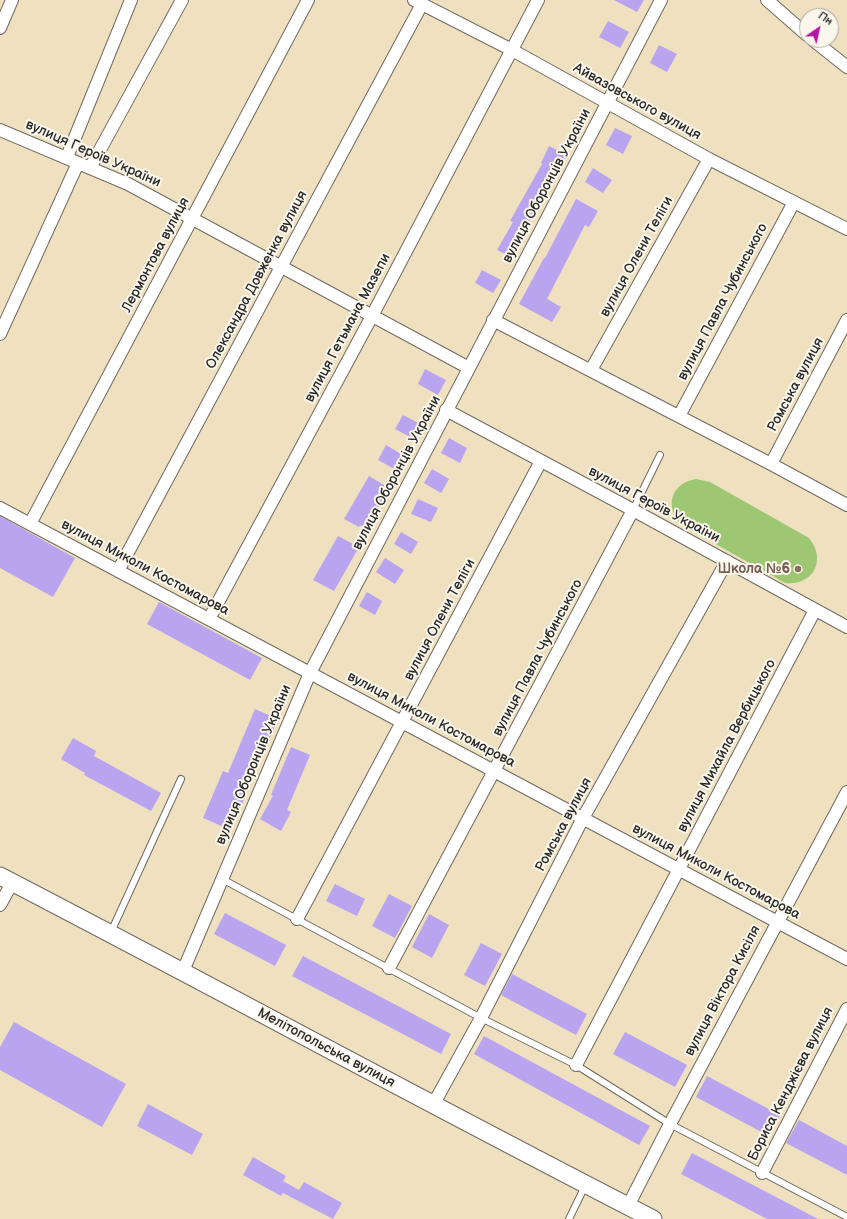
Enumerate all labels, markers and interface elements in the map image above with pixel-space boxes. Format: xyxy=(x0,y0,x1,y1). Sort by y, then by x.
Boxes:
north arrow xyxy=(799,8,839,48)
text: Пн xyxy=(816,9,835,28)
street label: Айвазовського вулиця xyxy=(570,60,704,144)
street label: вулиця Оборонців України xyxy=(499,106,595,266)
street label: вулиця Героїв України xyxy=(23,117,163,191)
street label: Олександра Довженка вулиця xyxy=(203,188,311,372)
street label: вулиця Олени Теліги xyxy=(597,194,677,320)
street label: Лермонтова вулиця xyxy=(119,195,193,315)
street label: вулиця Павла Чубинського xyxy=(674,221,772,383)
street label: вулиця Гетьмана Мазепи xyxy=(302,251,394,405)
street label: Ромська вулиця xyxy=(764,335,828,435)
street label: вулиця Оборонців України xyxy=(349,393,445,553)
street label: вулиця Героїв України xyxy=(585,463,723,547)
street label: вулиця Миколи Костомарова xyxy=(58,516,232,620)
street label: вулиця Олени Теліги xyxy=(401,556,479,684)
place label: Школа №6 xyxy=(717,561,790,577)
marker: Школа №6 xyxy=(793,564,803,574)
street label: вулиця Павла Чубинського xyxy=(489,577,587,739)
street label: вулиця Михайла Вербицького xyxy=(674,657,780,835)
street label: вулиця Миколи Костомарова xyxy=(344,668,518,772)
street label: вулиця Оборонців України xyxy=(213,683,295,847)
street label: Ромська вулиця xyxy=(532,775,596,875)
street label: вулиця Миколи Костомарова xyxy=(629,820,803,924)
street label: вулиця Віктора Кисіля xyxy=(681,923,765,1059)
street label: Бориса Кенджієва вулиця xyxy=(745,1004,837,1164)
street label: Мелітопольська вулиця xyxy=(254,1005,398,1091)

